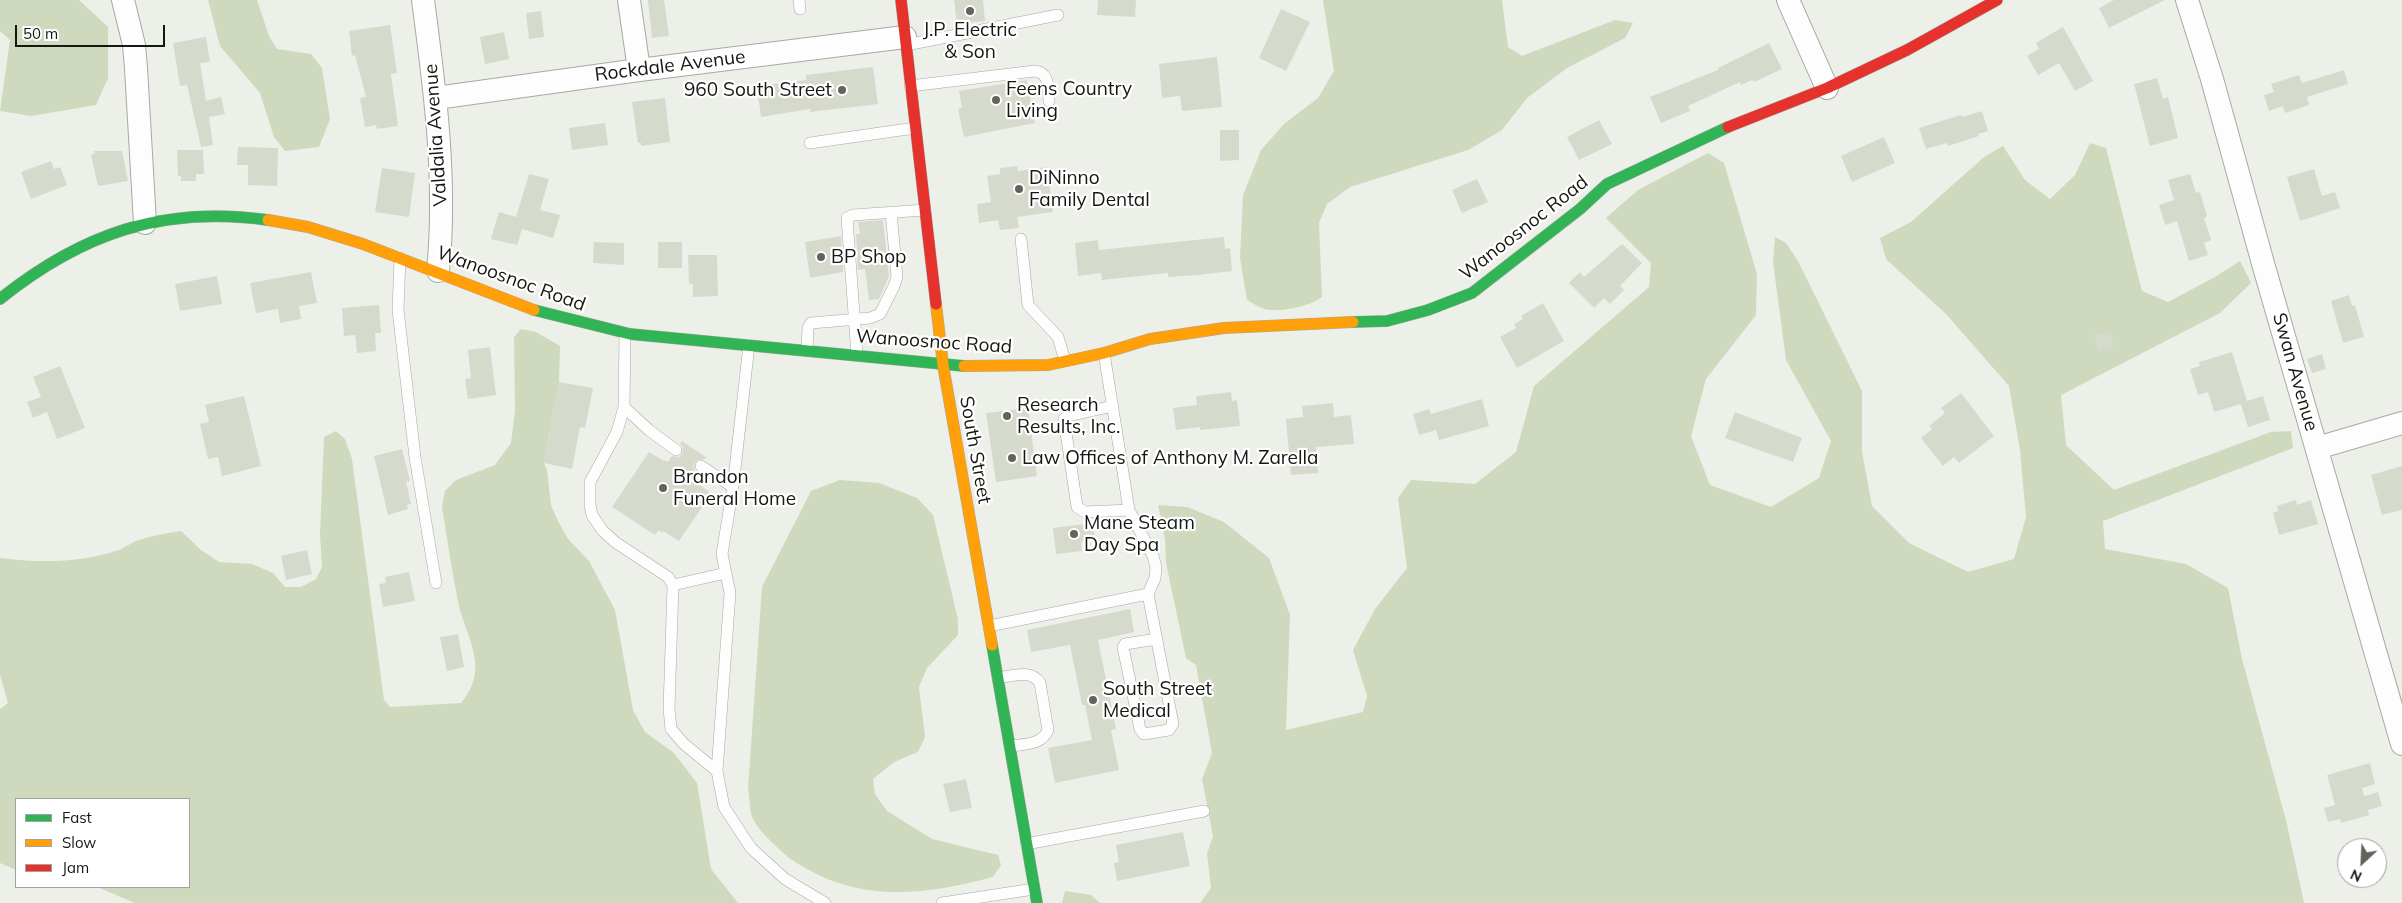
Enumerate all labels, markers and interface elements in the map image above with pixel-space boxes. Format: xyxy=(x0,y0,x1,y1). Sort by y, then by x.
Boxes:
marker: J.P. Electric & Son xyxy=(964,5,976,17)
scale bar xyxy=(18,15,168,47)
place label: J.P. Electric & Son xyxy=(923,19,1017,63)
text: 50 m xyxy=(23,24,58,43)
street label: Rockdale Avenue xyxy=(593,45,747,87)
street label: Valdalia Avenue xyxy=(420,63,452,207)
place label: Feens Country Living xyxy=(1006,78,1132,122)
place label: 960 South Street xyxy=(684,79,832,101)
marker: 960 South Street xyxy=(836,84,848,96)
marker: Feens Country Living xyxy=(990,94,1002,106)
place label: DiNinno Family Dental xyxy=(1029,167,1150,211)
street label: Wanoosnoc Road xyxy=(1455,171,1593,285)
marker: DiNinno Family Dental xyxy=(1013,183,1025,195)
street label: Wanoosnoc Road xyxy=(434,242,588,316)
place label: BP Shop xyxy=(831,246,906,268)
marker: BP Shop xyxy=(815,251,827,263)
street label: Swan Avenue xyxy=(2267,310,2323,434)
street label: Wanoosnoc Road xyxy=(855,325,1013,359)
street label: South Street xyxy=(954,394,996,506)
place label: Research Results, Inc. xyxy=(1017,394,1120,438)
marker: Research Results, Inc. xyxy=(1001,410,1013,422)
place label: Law Offices of Anthony M. Zarella xyxy=(1022,447,1318,469)
marker: Law Offices of Anthony M. Zarella xyxy=(1006,452,1018,464)
place label: Brandon Funeral Home xyxy=(673,466,796,510)
marker: Brandon Funeral Home xyxy=(657,482,669,494)
place label: Mane Steam Day Spa xyxy=(1084,512,1195,556)
marker: Mane Steam Day Spa xyxy=(1068,528,1080,540)
place label: South Street Medical xyxy=(1103,678,1212,722)
marker: South Street Medical xyxy=(1087,694,1099,706)
legend xyxy=(15,798,190,888)
text: Fast xyxy=(62,808,92,827)
text: Slow xyxy=(62,833,96,852)
north arrow xyxy=(2337,838,2387,888)
text: Jam xyxy=(62,858,89,877)
text: N xyxy=(2347,865,2365,886)

